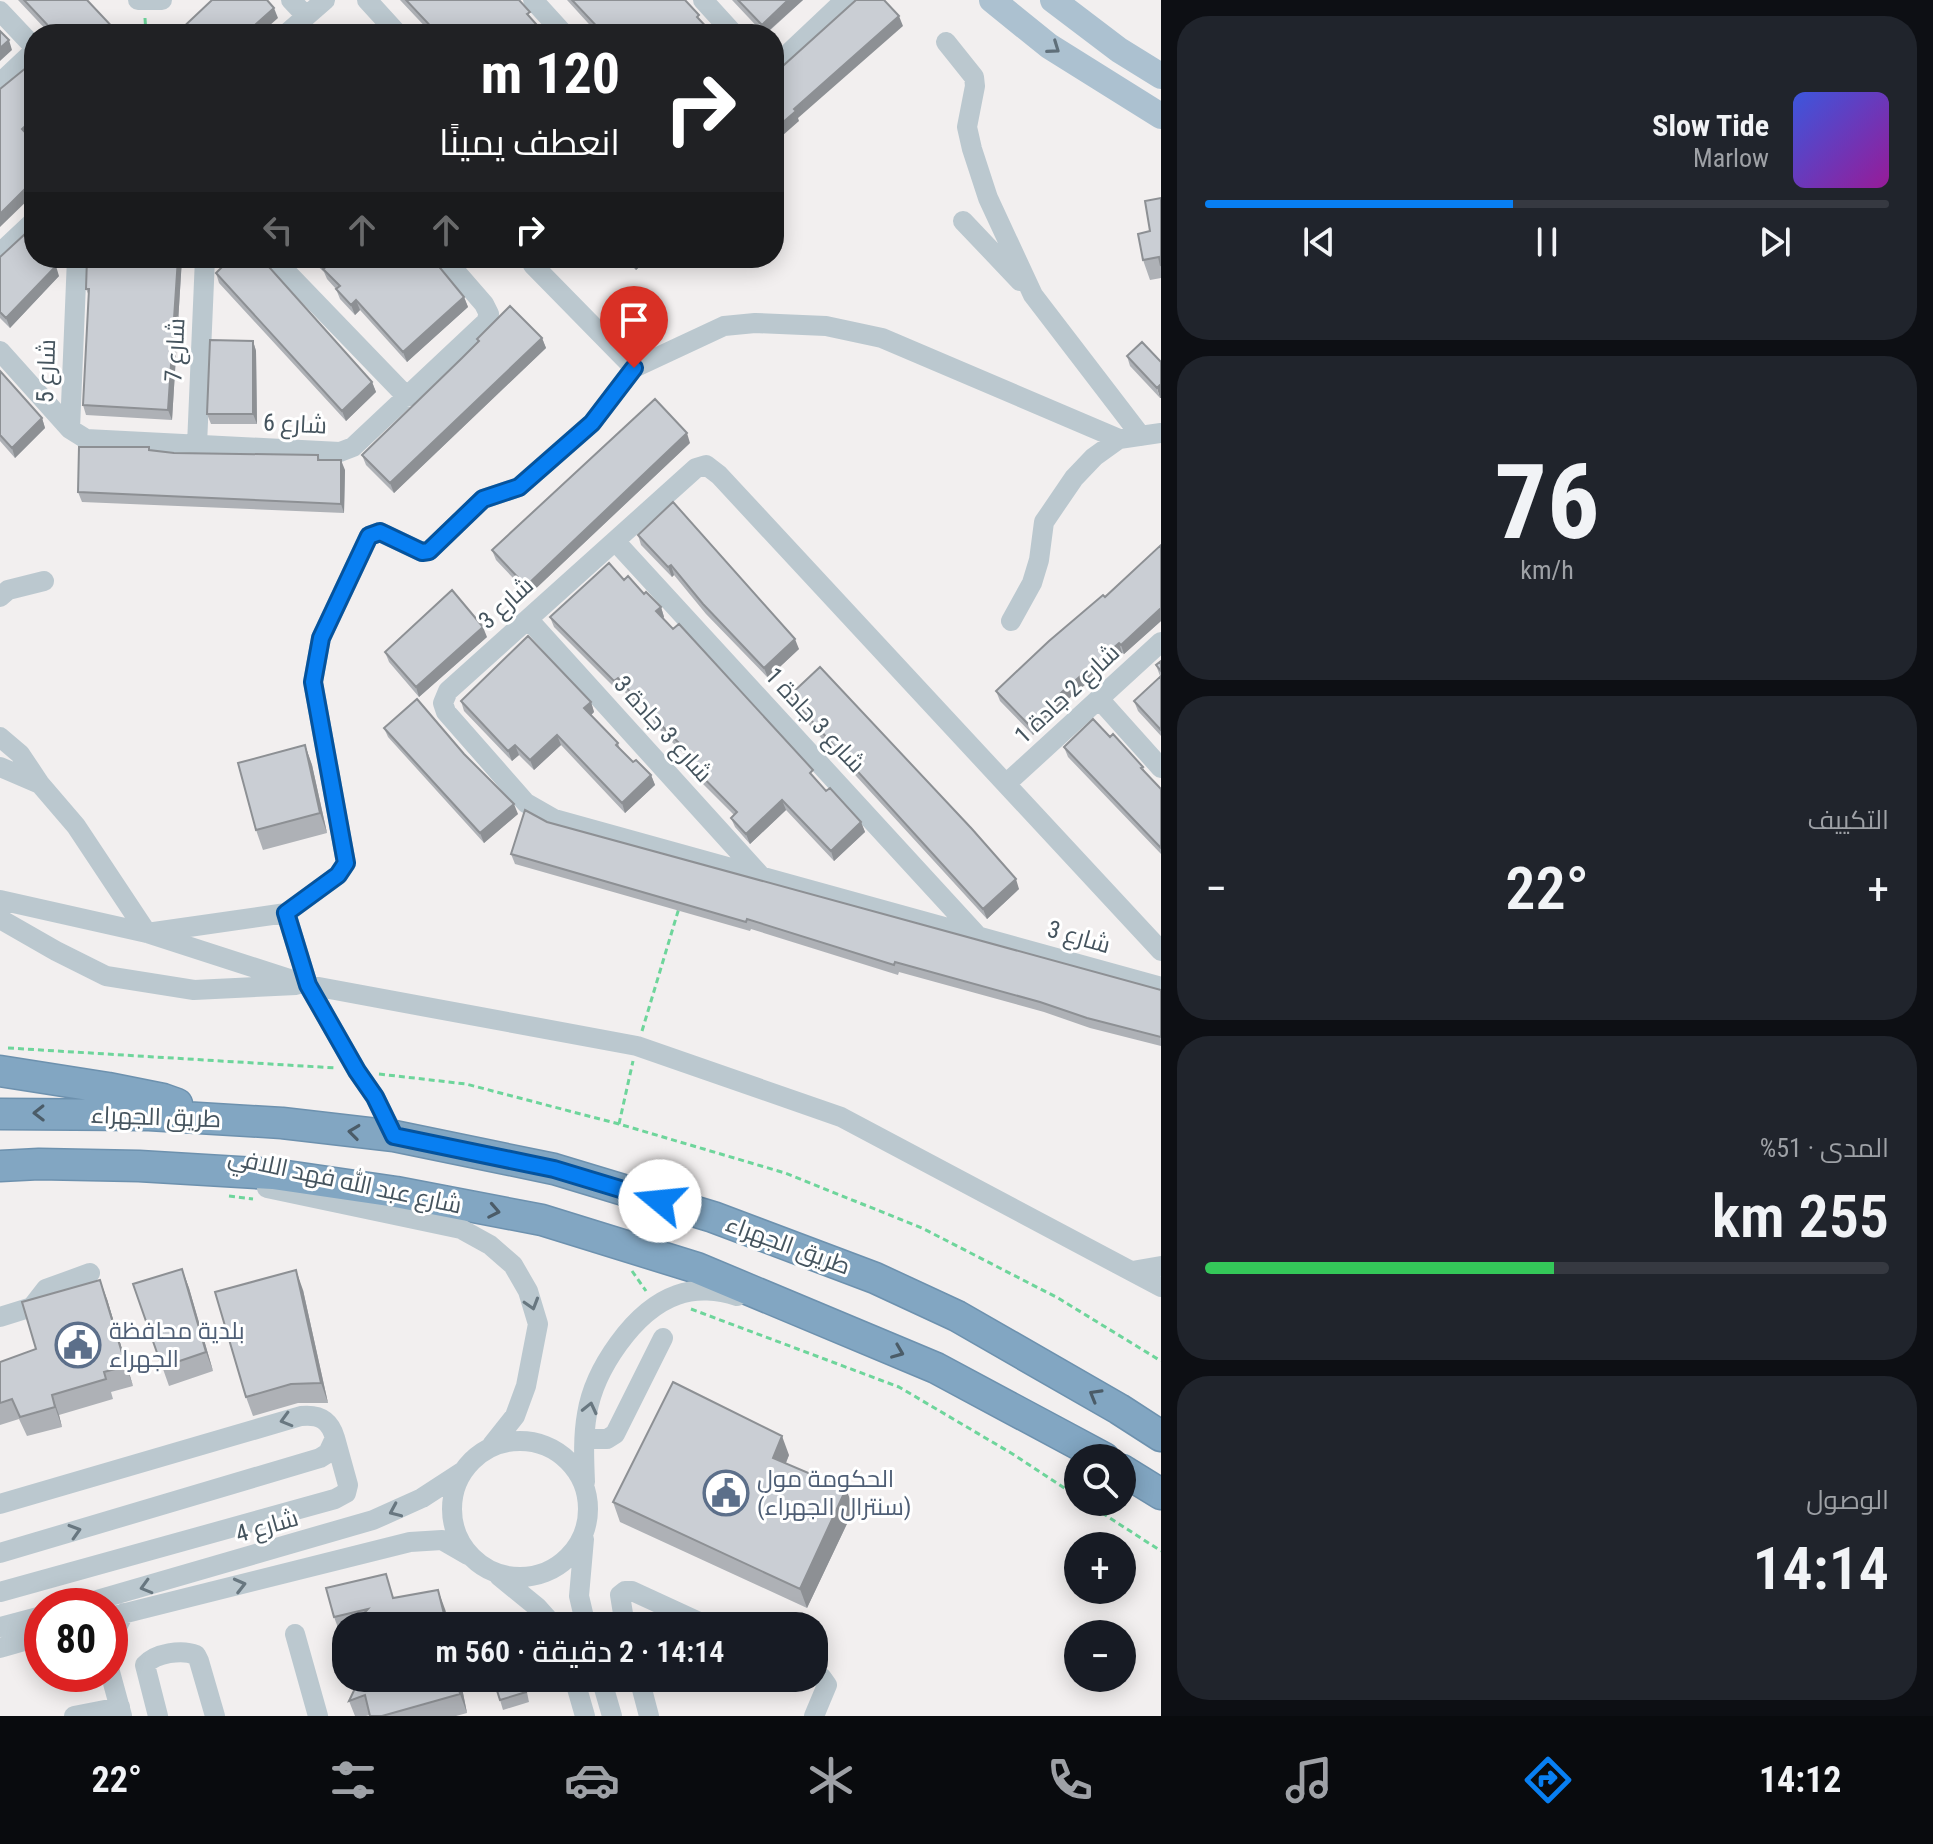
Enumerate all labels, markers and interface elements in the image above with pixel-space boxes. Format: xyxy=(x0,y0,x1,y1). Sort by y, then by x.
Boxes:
one-way arrow xyxy=(1045,38,1059,53)
text: 120 m xyxy=(481,41,620,107)
icon: right xyxy=(648,56,752,160)
text: Slow Tide xyxy=(1652,108,1769,143)
text: انعطف يمينًا xyxy=(439,122,620,164)
text: Marlow xyxy=(1693,143,1769,173)
icon: left xyxy=(256,208,300,252)
icon: ahead xyxy=(340,208,384,252)
icon: ahead xyxy=(424,208,468,252)
icon: right xyxy=(508,208,552,252)
icon: previous xyxy=(1297,220,1341,264)
icon: pause xyxy=(1525,220,1569,264)
icon: next xyxy=(1753,220,1797,264)
pin xyxy=(600,286,668,368)
icon: arrive xyxy=(612,298,656,342)
street label: شارع 7 xyxy=(159,317,193,383)
street label: شارع 5 xyxy=(31,339,63,403)
street label: شارع 6 xyxy=(262,408,328,442)
text: 76 xyxy=(1494,442,1600,563)
text: km/h xyxy=(1520,555,1574,585)
street label: شارع 3 xyxy=(473,571,540,636)
street label: شارع 2 جادة 1 xyxy=(1009,638,1126,751)
street label: شارع 3 جادة 1 xyxy=(758,662,871,779)
street label: شارع 3 جادة 3 xyxy=(607,670,718,789)
text: التكييف xyxy=(1807,805,1889,835)
text: 22° xyxy=(1505,853,1589,924)
text: − xyxy=(1205,863,1227,915)
text: + xyxy=(1867,863,1889,915)
street label: شارع 3 xyxy=(1044,915,1114,961)
street label: طريق الجهراء xyxy=(90,1101,222,1134)
one-way arrow xyxy=(32,1105,45,1122)
one-way arrow xyxy=(347,1123,360,1140)
text: المدى · 51% xyxy=(1760,1133,1889,1163)
street label: شارع عبد الله فهد اللافي xyxy=(225,1141,465,1224)
position arrow xyxy=(618,1159,702,1243)
text: 255 km xyxy=(1712,1181,1889,1252)
one-way arrow xyxy=(488,1202,501,1219)
street label: طريق الجهراء xyxy=(722,1210,854,1281)
one-way arrow xyxy=(523,1297,539,1311)
place label: بلدية محافظة الجهراء xyxy=(109,1317,245,1373)
public building icon: بلدية محافظة الجهراء xyxy=(54,1321,102,1369)
one-way arrow xyxy=(890,1342,904,1358)
one-way arrow xyxy=(1089,1389,1104,1405)
one-way arrow xyxy=(580,1402,597,1416)
one-way arrow xyxy=(280,1411,294,1427)
map controls xyxy=(1064,1444,1136,1692)
button: search xyxy=(1064,1444,1136,1516)
place label: الحكومة مول (سنترال الجهراء) xyxy=(757,1465,911,1521)
public building icon: الحكومة مول (سنترال الجهراء) xyxy=(702,1469,750,1517)
text: الوصول xyxy=(1806,1485,1889,1515)
one-way arrow xyxy=(388,1501,403,1517)
street label: شارع 4 xyxy=(232,1504,302,1550)
one-way arrow xyxy=(67,1524,81,1540)
button: + xyxy=(1064,1532,1136,1604)
text: 14:14 xyxy=(1752,1533,1889,1604)
one-way arrow xyxy=(140,1577,153,1594)
one-way arrow xyxy=(233,1577,247,1594)
speed limit sign: 80 xyxy=(24,1588,128,1692)
button: − xyxy=(1064,1620,1136,1692)
text: 14:14 · 2 دقيقة · 560 m xyxy=(436,1634,724,1669)
icon: filters xyxy=(325,1752,381,1808)
icon: car xyxy=(564,1752,620,1808)
icon: climate xyxy=(803,1752,859,1808)
icon: phone xyxy=(1042,1752,1098,1808)
icon: music xyxy=(1281,1752,1337,1808)
icon: directions xyxy=(1520,1752,1576,1808)
text: 22° xyxy=(92,1759,142,1801)
text: 14:12 xyxy=(1759,1759,1842,1801)

